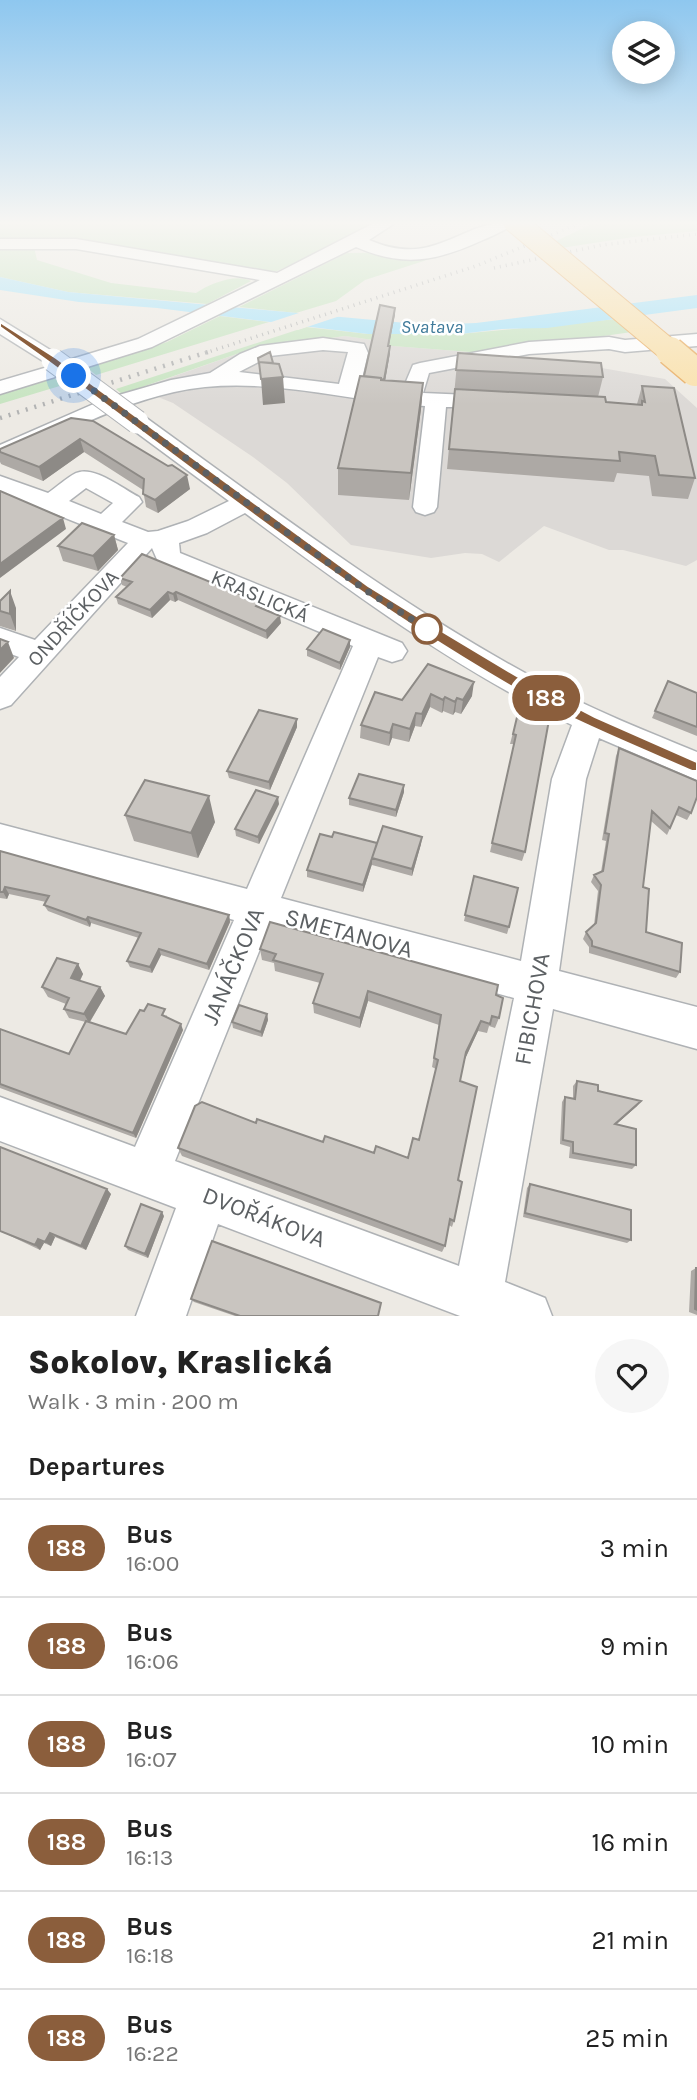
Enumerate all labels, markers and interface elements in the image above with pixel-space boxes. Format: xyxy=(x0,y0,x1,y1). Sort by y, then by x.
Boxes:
map controls xyxy=(612,21,675,84)
button: layers xyxy=(612,21,675,84)
water label: Svatava xyxy=(401,316,463,338)
your location xyxy=(56,358,91,393)
street label: ONDŘÍČKOVA xyxy=(22,565,124,671)
street label: KRASLICKÁ xyxy=(208,565,312,627)
unlabelled marker xyxy=(412,614,442,644)
line badge: 188 xyxy=(506,675,586,721)
text: 188 xyxy=(526,684,566,712)
street label: SMETANOVA xyxy=(282,902,416,964)
street label: JANÁČKOVA xyxy=(195,903,270,1029)
street label: FIBICHOVA xyxy=(508,950,556,1067)
street label: DVOŘÁKOVA xyxy=(199,1180,330,1253)
button: heart xyxy=(595,1339,669,1413)
text: Sokolov, Kraslická xyxy=(28,1343,333,1381)
text: Walk · 3 min · 200 m xyxy=(28,1388,239,1415)
text: Departures xyxy=(28,1451,165,1482)
text: Bus xyxy=(126,1519,173,1550)
text: 3 min xyxy=(600,1533,669,1564)
text: 188 xyxy=(47,1534,86,1562)
text: 16:00 xyxy=(126,1550,179,1577)
text: Bus xyxy=(126,1617,173,1648)
text: 9 min xyxy=(600,1631,669,1662)
text: 188 xyxy=(47,1632,86,1660)
text: 16:06 xyxy=(126,1648,179,1675)
text: Bus xyxy=(126,1715,173,1746)
text: 10 min xyxy=(591,1729,669,1760)
text: 188 xyxy=(47,1730,86,1758)
text: 16:07 xyxy=(126,1746,177,1773)
text: Bus xyxy=(126,1813,173,1844)
text: 16 min xyxy=(592,1827,669,1858)
text: 188 xyxy=(47,1828,86,1856)
text: 16:13 xyxy=(126,1844,173,1871)
text: Bus xyxy=(126,1911,173,1942)
text: 21 min xyxy=(591,1925,669,1956)
text: 188 xyxy=(47,1926,86,1954)
text: 16:18 xyxy=(126,1942,174,1969)
text: Bus xyxy=(126,2009,173,2040)
text: 25 min xyxy=(585,2023,669,2054)
text: 188 xyxy=(47,2024,86,2052)
text: 16:22 xyxy=(126,2040,179,2067)

